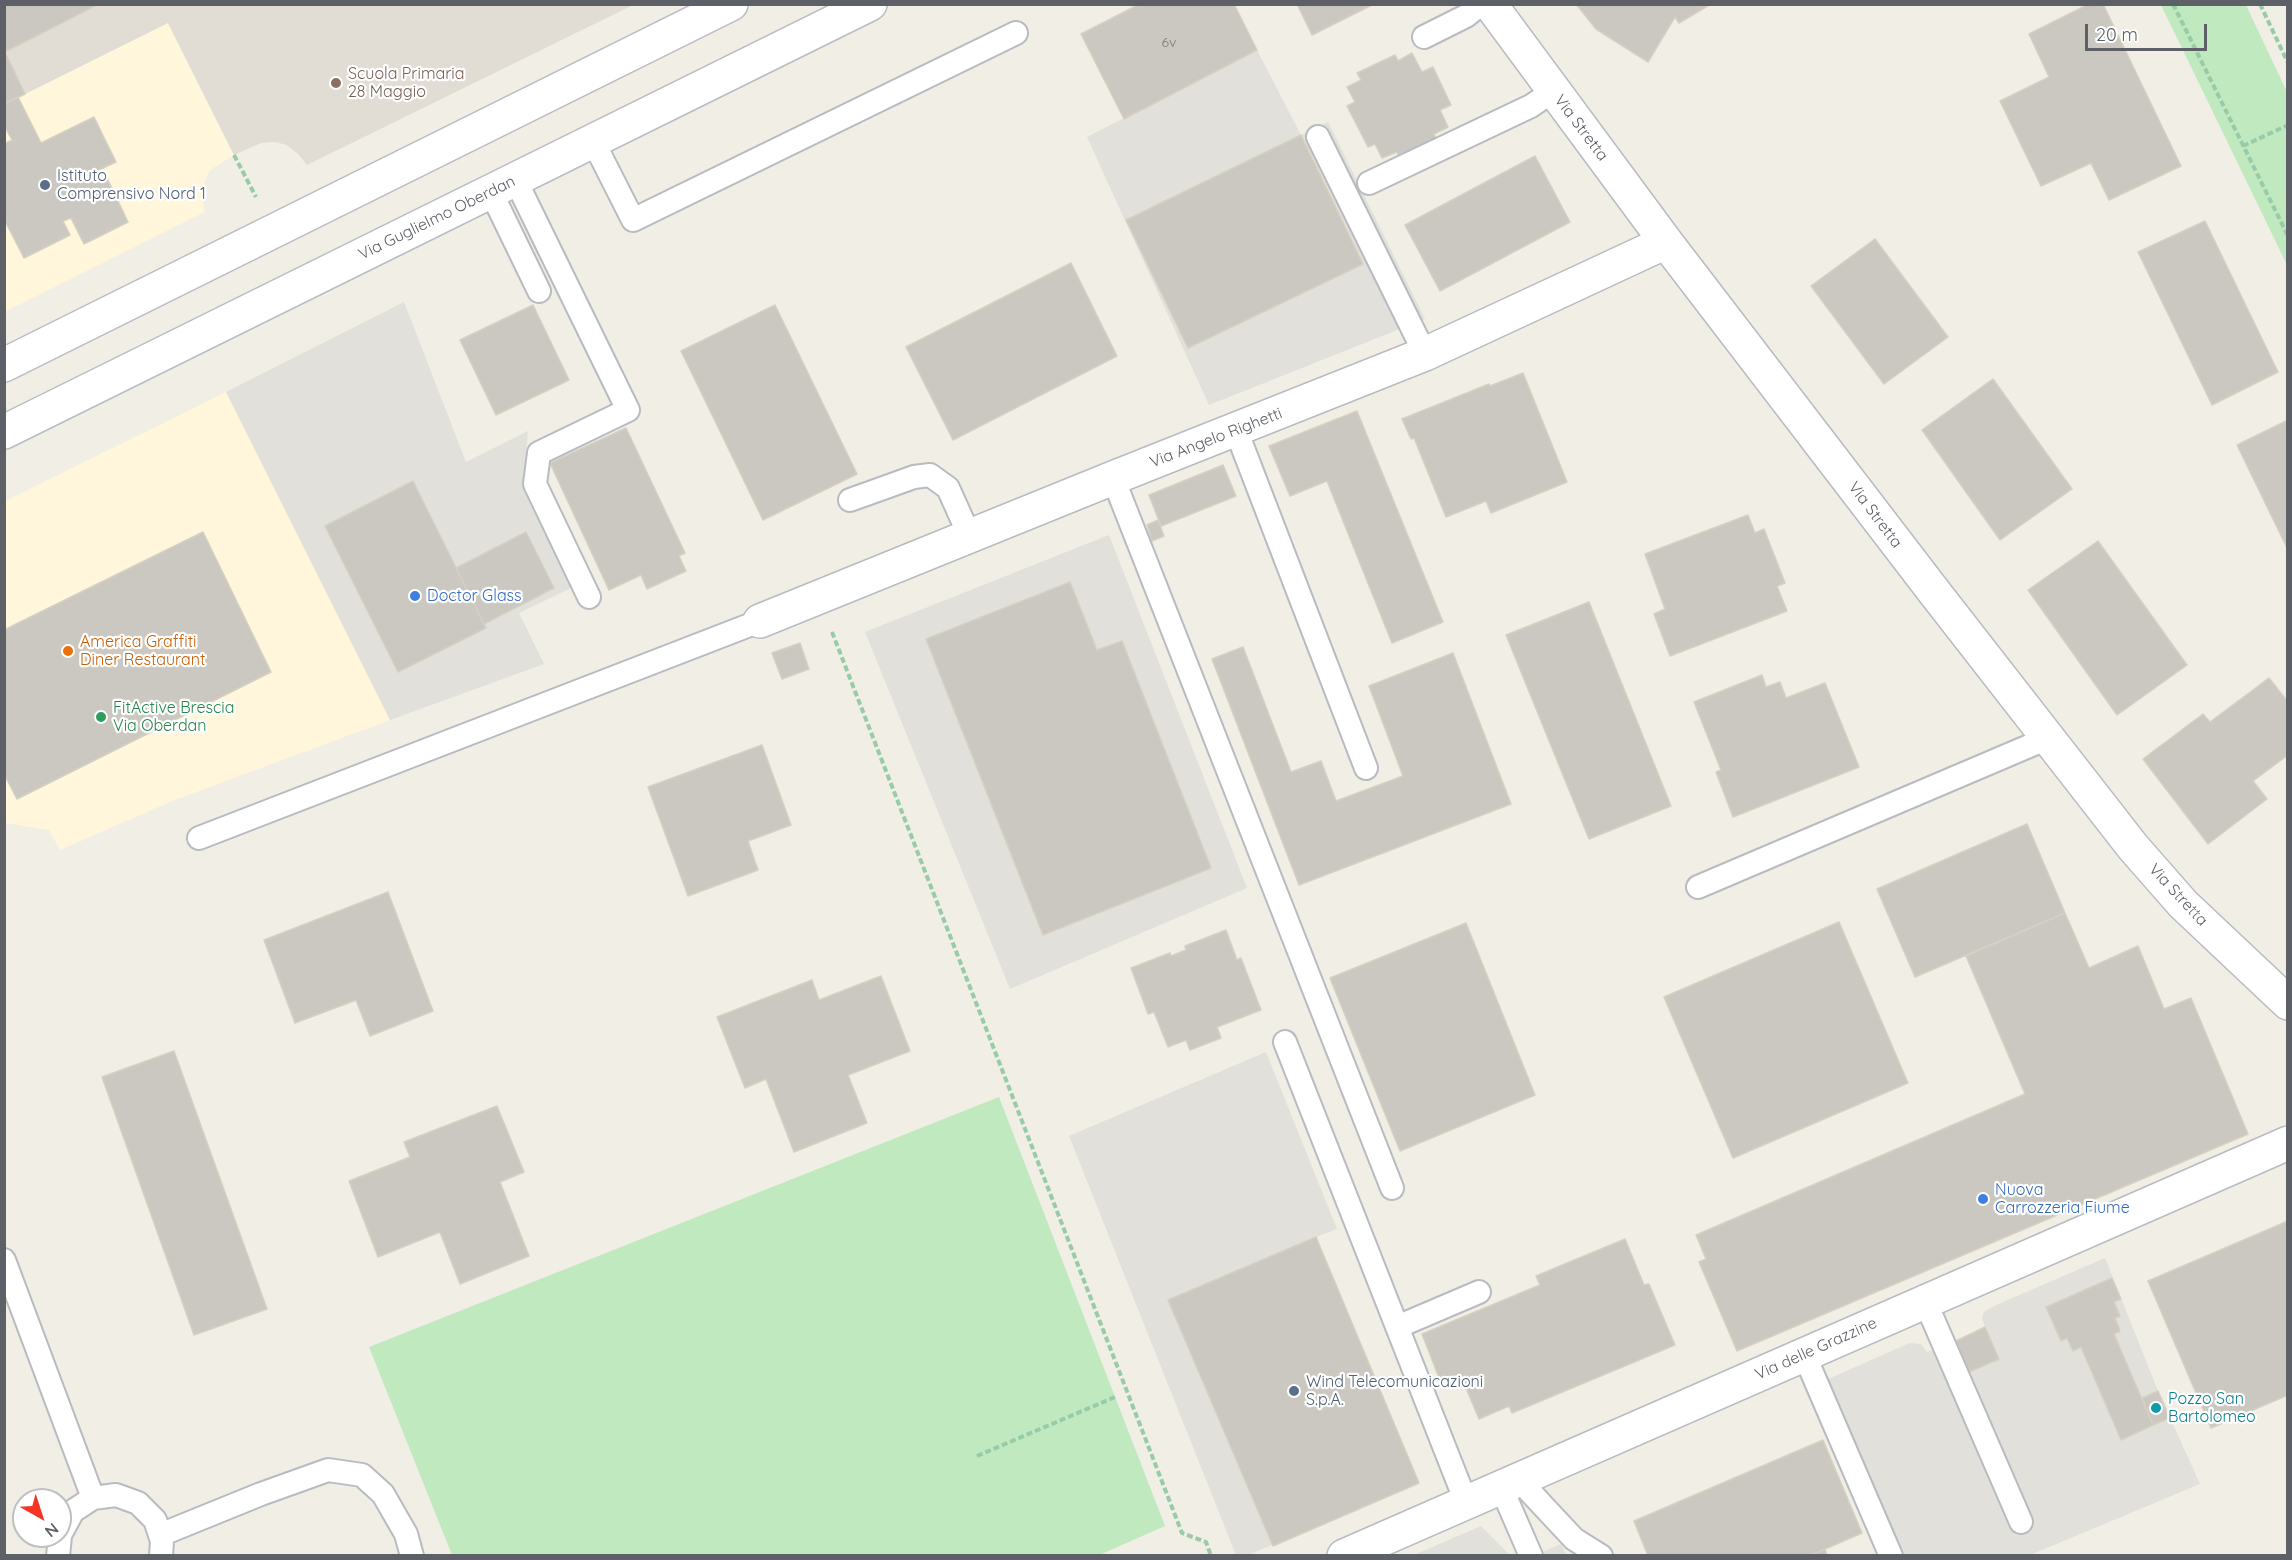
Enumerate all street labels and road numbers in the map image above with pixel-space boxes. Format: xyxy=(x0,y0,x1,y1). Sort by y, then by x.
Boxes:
street label: Via Stretta xyxy=(1550,91,1612,165)
street label: Via Guglielmo Oberdan xyxy=(355,172,519,264)
street label: Via Angelo Righetti xyxy=(1147,404,1285,472)
street label: Via Stretta xyxy=(1844,478,1906,552)
street label: Via Stretta xyxy=(2144,860,2212,930)
street label: Via delle Grazzine xyxy=(1752,1314,1880,1384)

